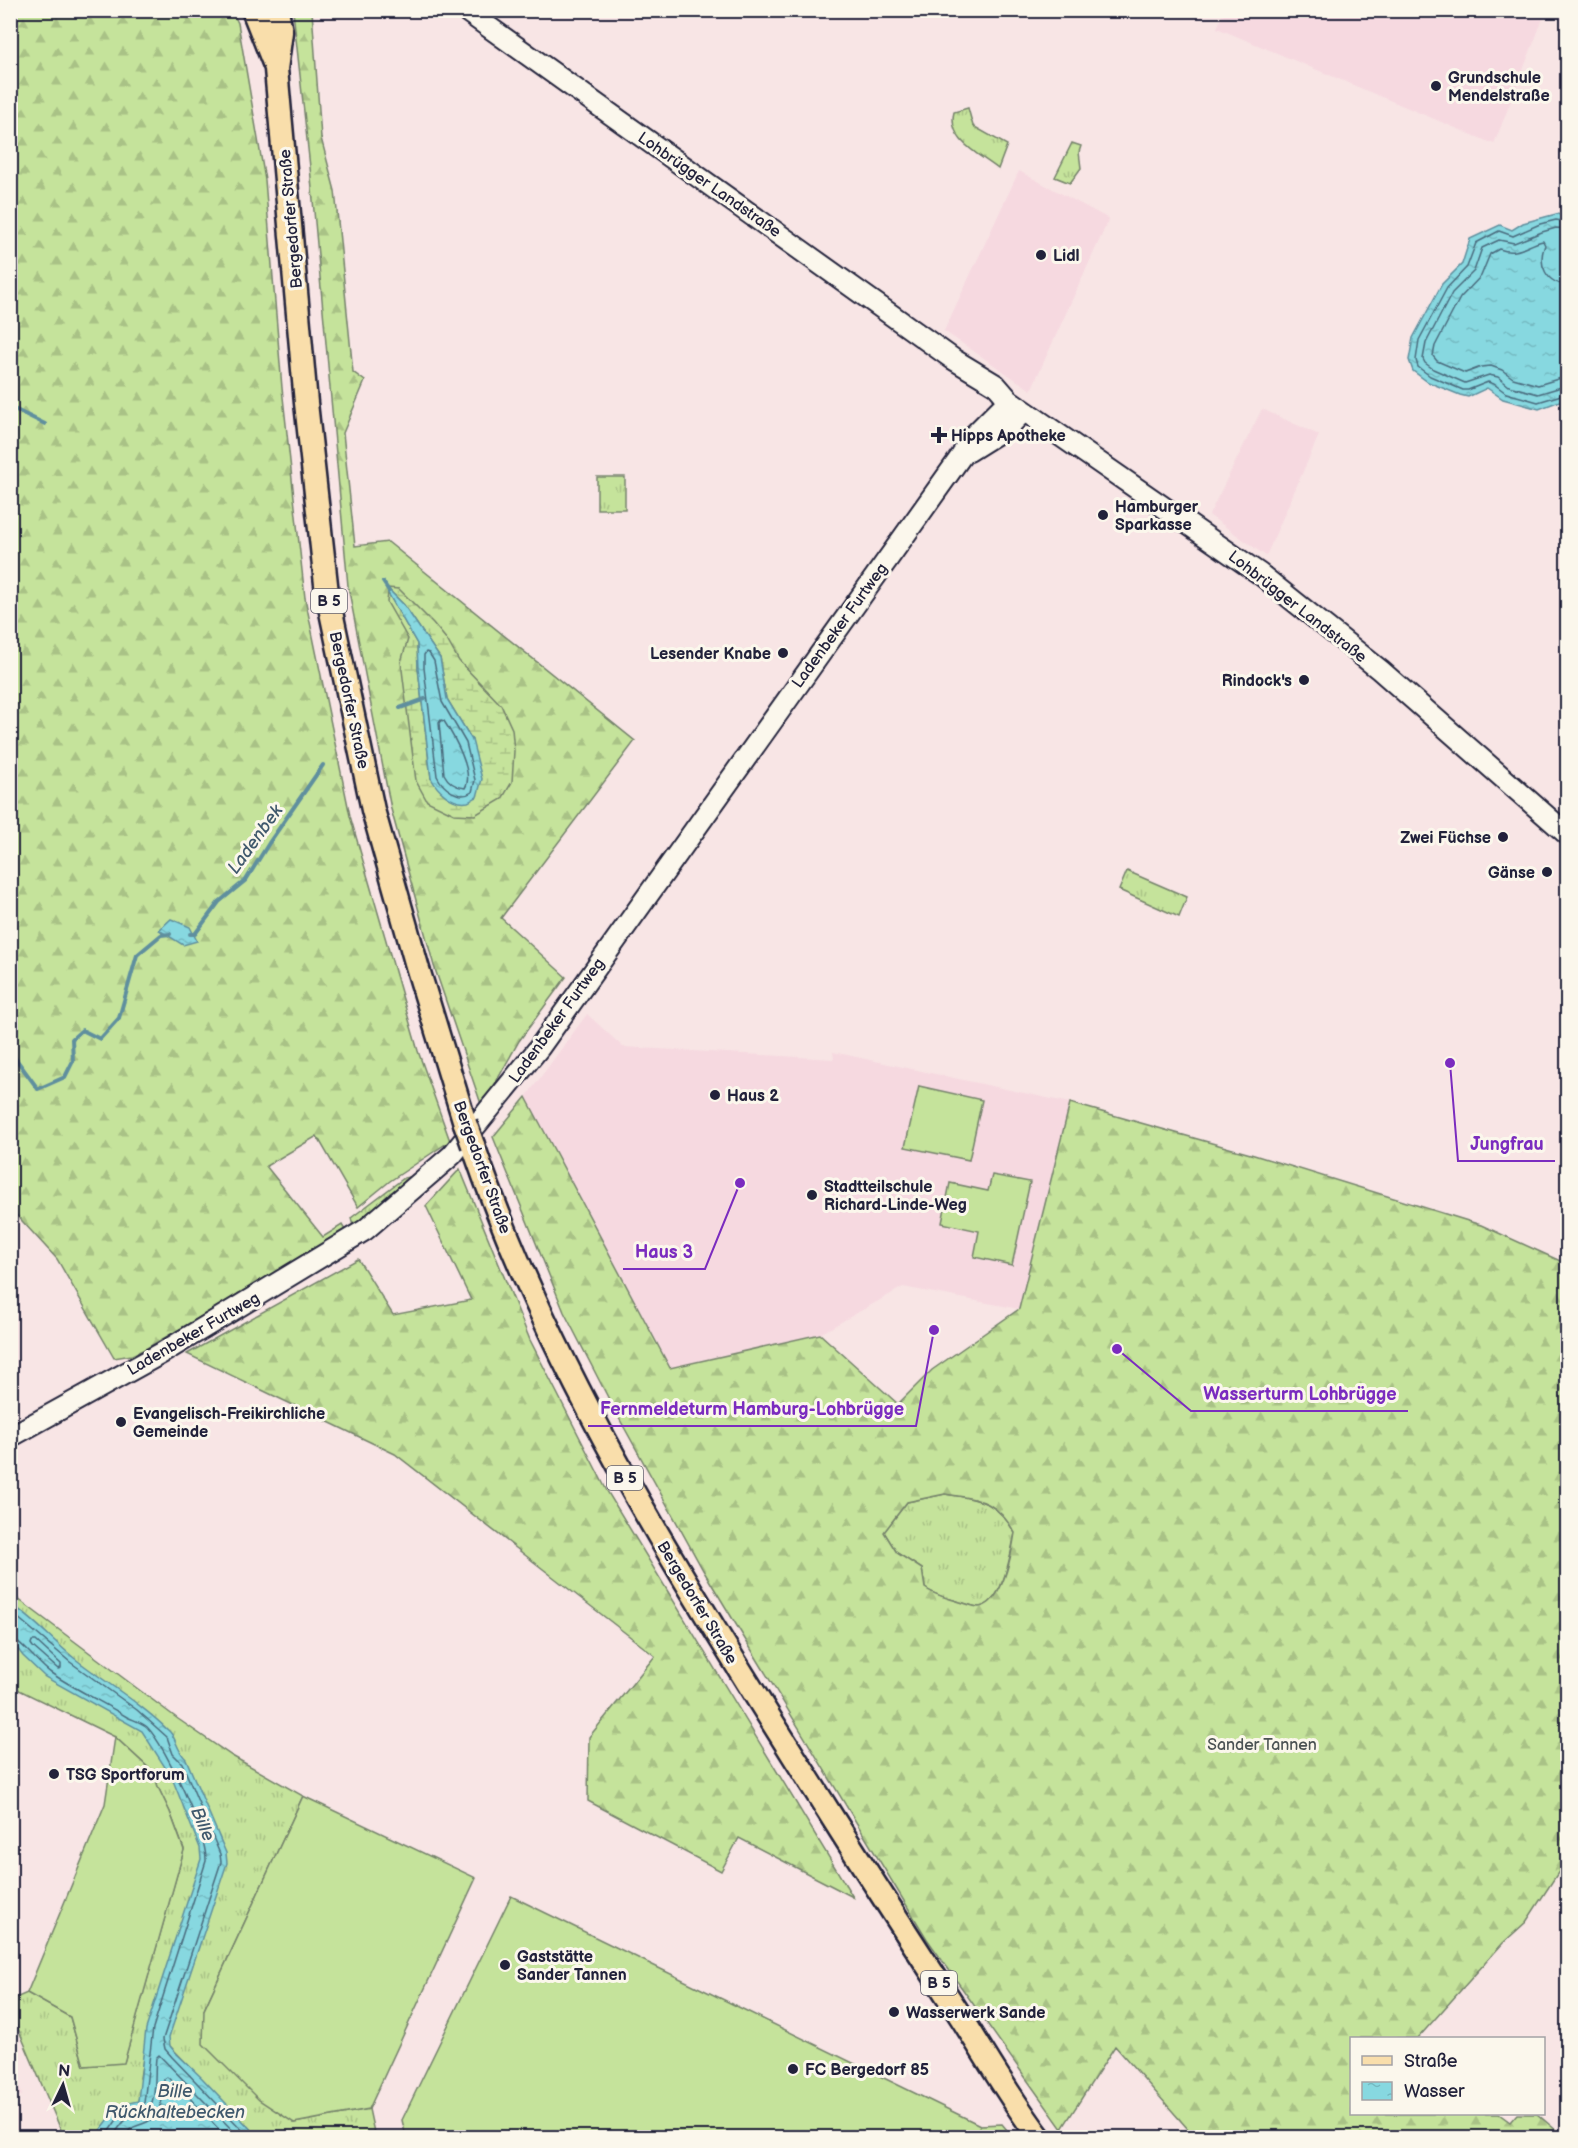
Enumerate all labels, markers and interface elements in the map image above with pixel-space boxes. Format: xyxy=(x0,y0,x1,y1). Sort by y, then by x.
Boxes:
place label: Grundschule Mendelstraße xyxy=(1448,69,1550,106)
marker: Grundschule Mendelstraße xyxy=(1429,79,1443,93)
street label: Lohbrügger Landstraße xyxy=(634,129,785,242)
street label: Bergedorfer Straße xyxy=(276,148,307,289)
place label: Lidl xyxy=(1053,247,1080,266)
marker: Lidl xyxy=(1034,248,1048,262)
place label: Hipps Apotheke xyxy=(951,427,1066,446)
marker: Hipps Apotheke xyxy=(932,428,946,442)
place label: Hamburger Sparkasse xyxy=(1115,498,1199,535)
marker: Hamburger Sparkasse xyxy=(1096,508,1110,522)
street label: Lohbrügger Landstraße xyxy=(1224,547,1370,667)
street label: Ladenbeker Furtweg xyxy=(789,560,892,692)
road number: B 5 xyxy=(311,589,347,613)
street label: Bergedorfer Straße xyxy=(325,630,372,771)
place label: Lesender Knabe xyxy=(650,645,771,664)
marker: Lesender Knabe xyxy=(776,646,790,660)
place label: Rindock's xyxy=(1222,672,1292,691)
marker: Rindock's xyxy=(1297,673,1311,687)
water label: Ladenbek xyxy=(223,800,288,878)
place label: Zwei Füchse xyxy=(1400,829,1491,848)
marker: Zwei Füchse xyxy=(1496,830,1510,844)
place label: Gänse xyxy=(1488,864,1535,883)
marker: Gänse xyxy=(1540,865,1554,879)
street label: Ladenbeker Furtweg xyxy=(506,955,609,1087)
place label: Haus 2 xyxy=(727,1087,779,1106)
marker: Haus 2 xyxy=(708,1088,722,1102)
street label: Bergedorfer Straße xyxy=(449,1099,515,1237)
callout: Jungfrau xyxy=(1458,1125,1555,1161)
text: Jungfrau xyxy=(1470,1134,1544,1155)
place label: Stadtteilschule Richard-Linde-Weg xyxy=(824,1178,967,1215)
marker: Stadtteilschule Richard-Linde-Weg xyxy=(805,1188,819,1202)
callout: Haus 3 xyxy=(623,1233,705,1269)
text: Haus 3 xyxy=(635,1242,693,1263)
street label: Ladenbeker Furtweg xyxy=(124,1289,263,1380)
callout: Wasserturm Lohbrügge xyxy=(1191,1375,1408,1411)
text: Wasserturm Lohbrügge xyxy=(1203,1384,1397,1405)
callout: Fernmeldeturm Hamburg-Lohbrügge xyxy=(588,1390,916,1426)
text: Fernmeldeturm Hamburg-Lohbrügge xyxy=(600,1399,904,1420)
place label: Evangelisch-Freikirchliche Gemeinde xyxy=(133,1405,325,1442)
marker: Evangelisch-Freikirchliche Gemeinde xyxy=(114,1415,128,1429)
road number: B 5 xyxy=(607,1466,643,1490)
street label: Bergedorfer Straße xyxy=(653,1538,741,1668)
park label: Sander Tannen xyxy=(1207,1736,1317,1755)
place label: TSG Sportforum xyxy=(66,1766,185,1785)
marker: TSG Sportforum xyxy=(47,1767,61,1781)
water label: Bille xyxy=(186,1804,219,1844)
place label: Gaststätte Sander Tannen xyxy=(517,1948,627,1985)
marker: Gaststätte Sander Tannen xyxy=(498,1958,512,1972)
road number: B 5 xyxy=(921,1971,957,1995)
place label: Wasserwerk Sande xyxy=(906,2004,1045,2023)
marker: Wasserwerk Sande xyxy=(887,2005,901,2019)
legend xyxy=(1350,2037,1545,2115)
text: Straße xyxy=(1404,2051,1458,2072)
north arrow xyxy=(33,2055,93,2115)
place label: FC Bergedorf 85 xyxy=(805,2061,929,2080)
text: N xyxy=(57,2062,71,2082)
marker: FC Bergedorf 85 xyxy=(786,2062,800,2076)
water label: Bille Rückhaltebecken xyxy=(105,2081,245,2123)
text: Wasser xyxy=(1404,2081,1465,2102)

